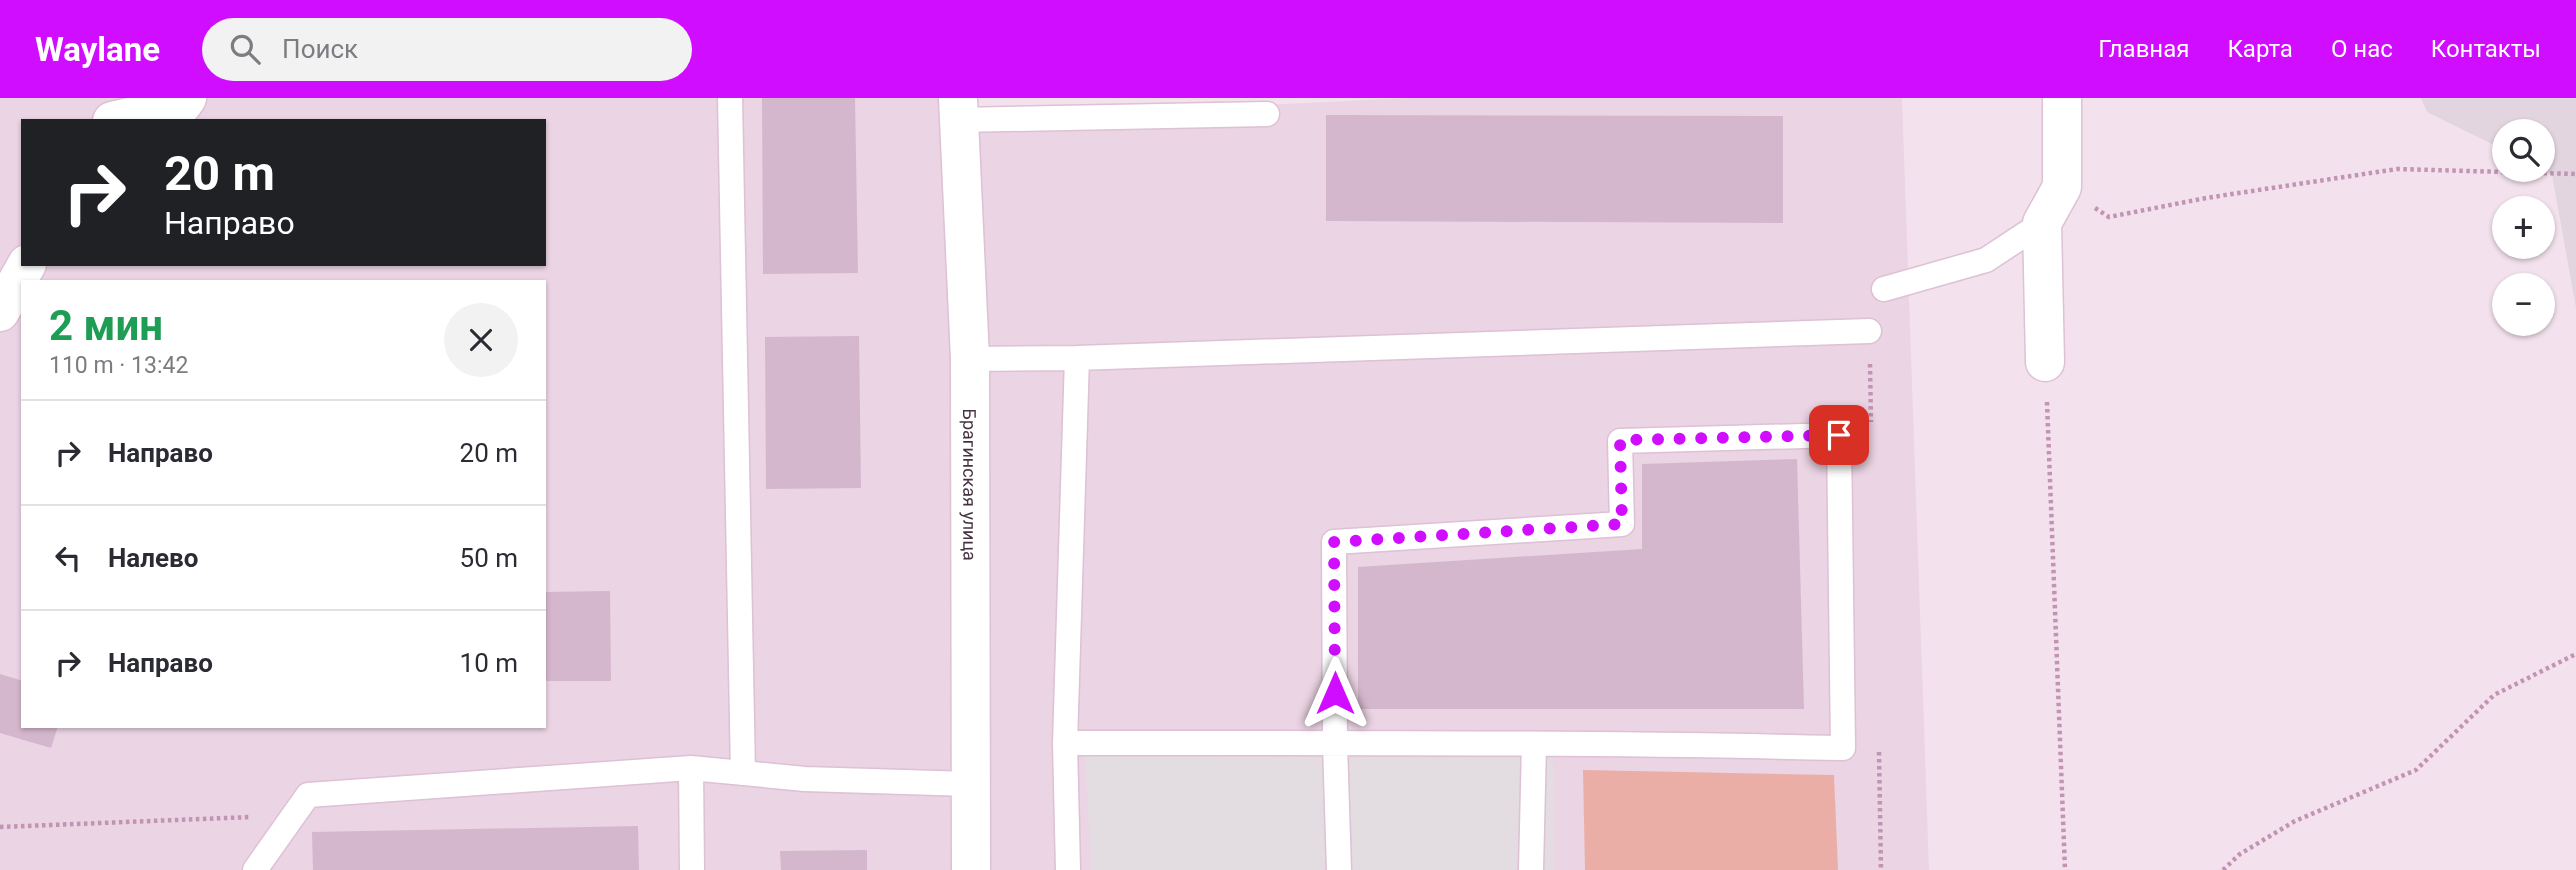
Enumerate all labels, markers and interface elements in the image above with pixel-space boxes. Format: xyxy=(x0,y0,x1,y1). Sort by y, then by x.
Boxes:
search box xyxy=(202,18,692,81)
text: Waylane xyxy=(35,30,160,69)
icon: search xyxy=(226,30,264,68)
text: Поиск xyxy=(282,34,358,64)
text: Главная xyxy=(2098,35,2189,63)
text: Карта xyxy=(2227,35,2293,63)
text: О нас xyxy=(2331,35,2393,63)
text: Контакты xyxy=(2431,35,2541,63)
map controls xyxy=(2492,119,2555,336)
button: search xyxy=(2492,119,2555,182)
text: 20 m xyxy=(164,145,275,202)
icon: right xyxy=(49,147,140,238)
button: + xyxy=(2492,196,2555,259)
text: Направо xyxy=(164,204,295,242)
button: − xyxy=(2492,273,2555,336)
text: 2 мин xyxy=(49,301,163,350)
button: close xyxy=(444,303,518,377)
text: 110 m · 13:42 xyxy=(49,352,188,379)
pin xyxy=(1809,405,1869,465)
street label: Брагинская улица xyxy=(960,409,981,561)
icon: arrive xyxy=(1820,416,1858,454)
icon: right xyxy=(49,434,87,472)
text: Направо xyxy=(108,438,213,468)
text: 20 m xyxy=(460,438,518,468)
icon: left xyxy=(49,539,87,577)
text: Налево xyxy=(108,543,198,573)
text: 50 m xyxy=(460,543,518,573)
icon: right xyxy=(49,644,87,682)
text: Направо xyxy=(108,648,213,678)
text: 10 m xyxy=(460,648,518,678)
position arrow xyxy=(1298,656,1372,730)

